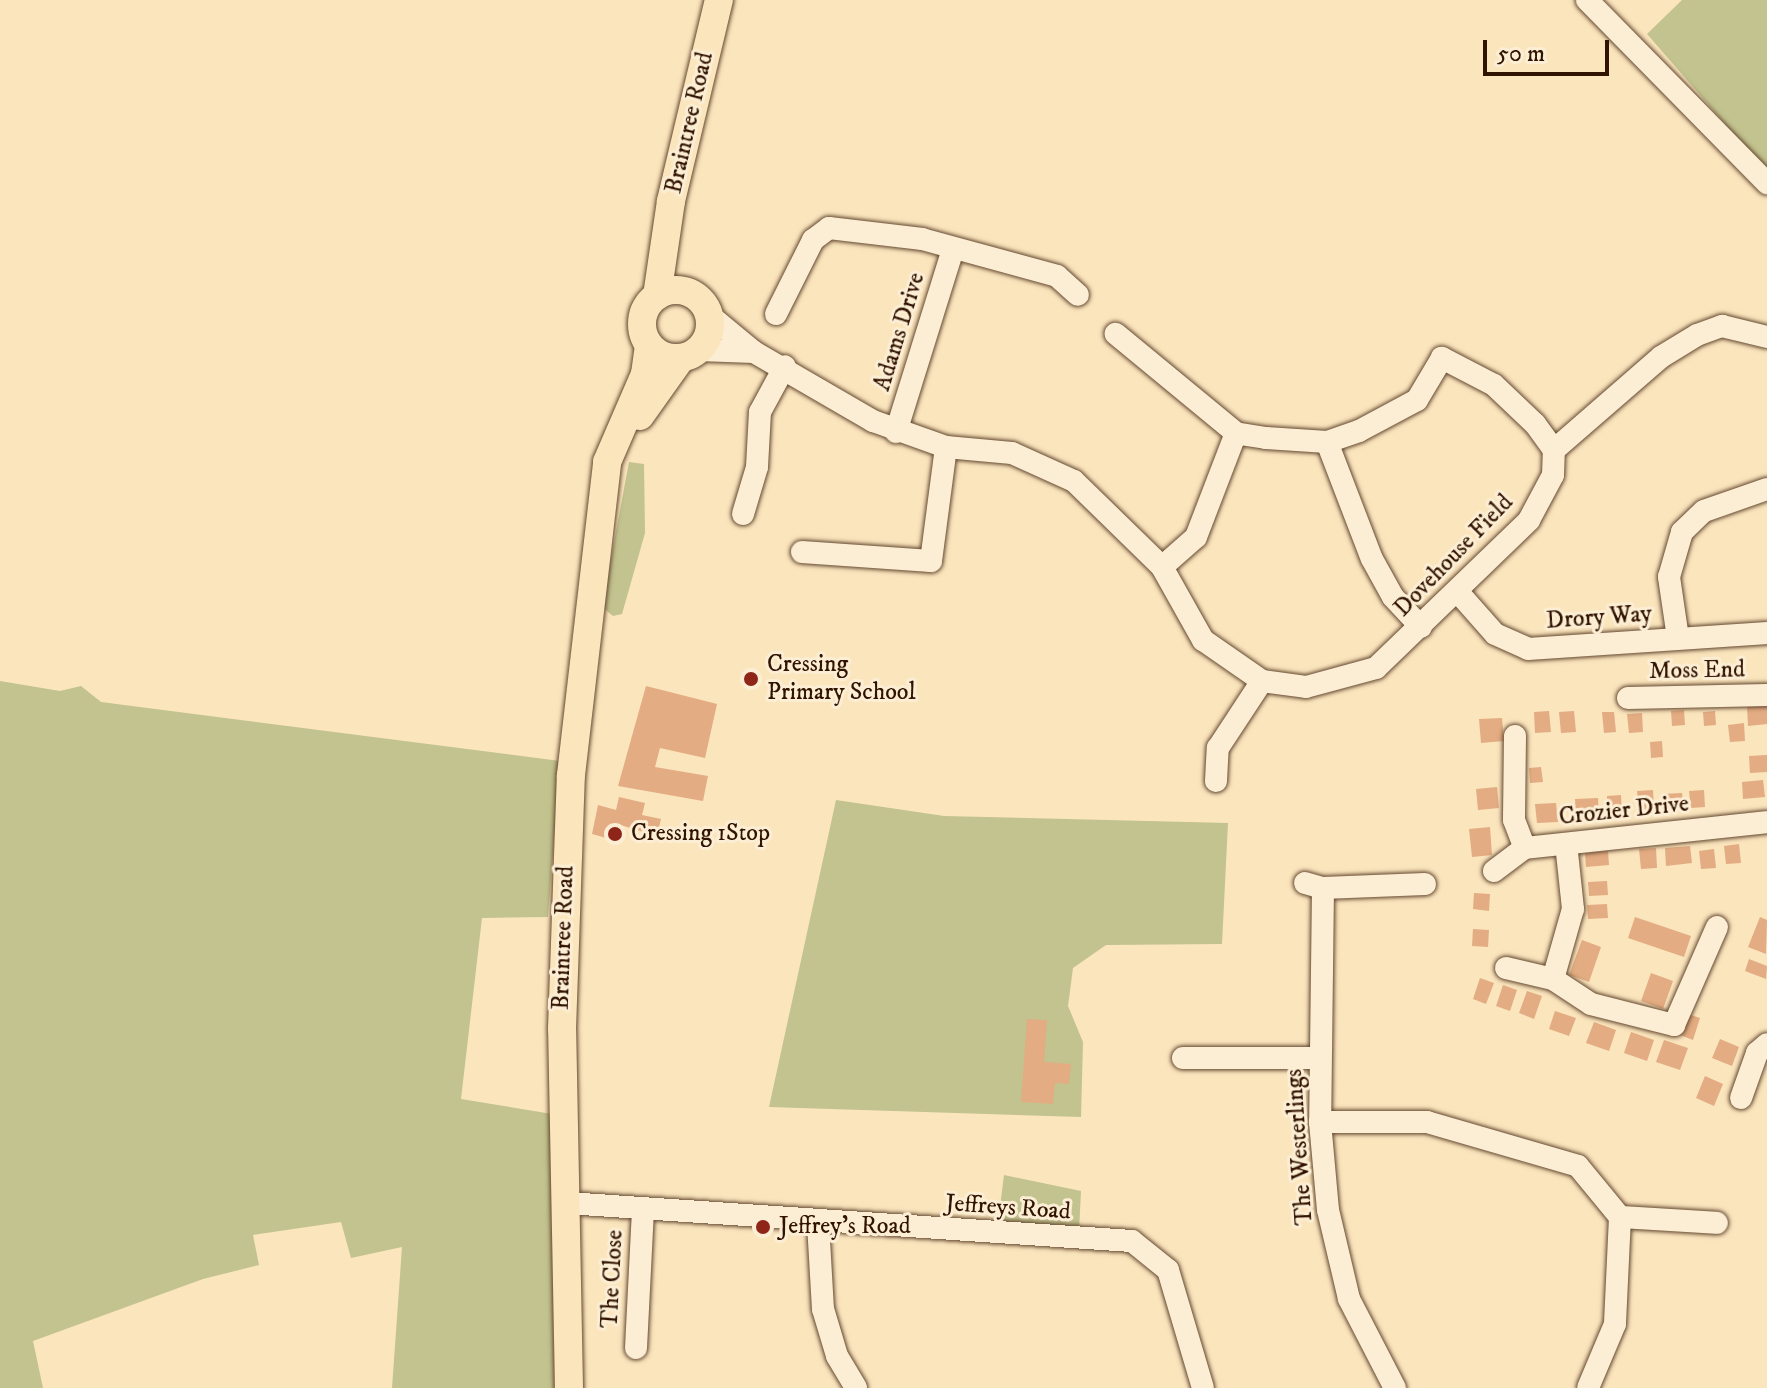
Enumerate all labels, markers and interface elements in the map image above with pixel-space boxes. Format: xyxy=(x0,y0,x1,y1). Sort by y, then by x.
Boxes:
scale bar xyxy=(1487,24,1613,74)
text: 50 m xyxy=(1497,39,1545,69)
street label: Braintree Road xyxy=(660,50,720,196)
street label: Adams Drive xyxy=(868,269,932,395)
street label: Dovehouse Field xyxy=(1388,489,1520,623)
street label: Drory Way xyxy=(1545,600,1653,636)
place label: Cressing Primary School xyxy=(767,651,916,707)
street label: Moss End xyxy=(1649,656,1745,686)
marker: Cressing Primary School xyxy=(742,670,760,688)
street label: Crozier Drive xyxy=(1558,790,1690,832)
place label: Cressing 1Stop xyxy=(631,820,770,848)
marker: Cressing 1Stop xyxy=(606,825,624,843)
street label: Braintree Road xyxy=(547,865,581,1011)
street label: The Westerlings xyxy=(1280,1068,1320,1226)
street label: Jeffreys Road xyxy=(944,1189,1072,1227)
place label: Jeffrey's Road xyxy=(779,1213,911,1241)
marker: Jeffrey's Road xyxy=(754,1218,772,1236)
street label: The Close xyxy=(596,1229,630,1329)

